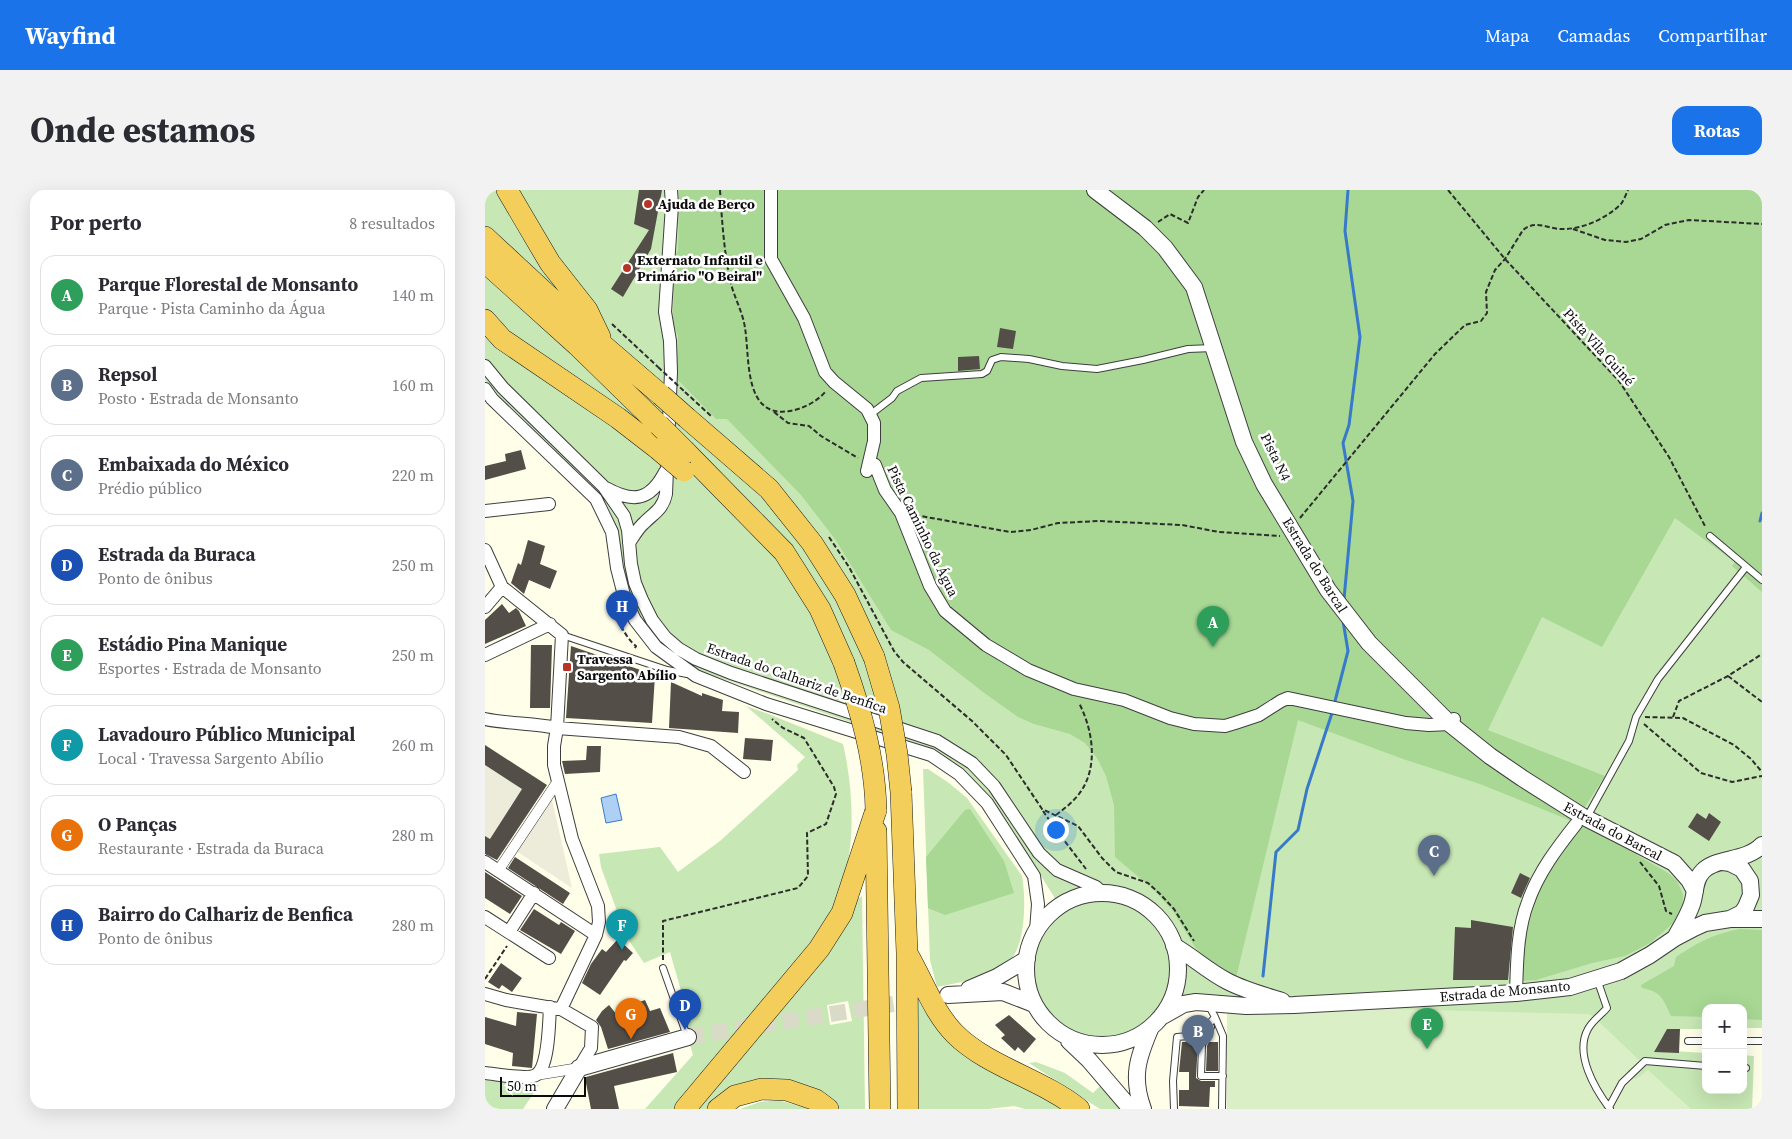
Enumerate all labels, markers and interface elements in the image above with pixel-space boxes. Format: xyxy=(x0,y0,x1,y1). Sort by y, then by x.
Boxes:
text: Wayfind xyxy=(25,19,116,52)
text: Mapa xyxy=(1485,23,1529,48)
text: Camadas xyxy=(1557,23,1630,48)
text: Compartilhar xyxy=(1658,23,1767,48)
text: Onde estamos xyxy=(30,106,255,154)
button: Rotas xyxy=(1672,106,1762,155)
place label: Ajuda de Berço xyxy=(658,194,755,214)
marker: Ajuda de Berço xyxy=(642,198,654,210)
text: Por perto xyxy=(50,208,142,237)
text: 8 resultados xyxy=(349,212,435,234)
place label: Externato Infantil e Primário "O Beiral" xyxy=(637,250,763,286)
marker: Externato Infantil e Primário "O Beiral" xyxy=(621,262,633,274)
text: Parque Florestal de Monsanto xyxy=(98,271,358,297)
text: A xyxy=(62,284,72,306)
text: 140 m xyxy=(392,284,434,306)
text: Parque · Pista Caminho da Água xyxy=(98,297,325,319)
street label: Pista Vila Guiné xyxy=(1559,304,1639,390)
text: Repsol xyxy=(98,361,157,387)
text: B xyxy=(62,374,72,396)
text: 160 m xyxy=(392,374,434,396)
text: Posto · Estrada de Monsanto xyxy=(98,387,299,409)
street label: Pista N4 xyxy=(1256,430,1296,484)
text: Embaixada do México xyxy=(98,451,289,477)
street label: Pista Caminho da Água xyxy=(882,462,964,601)
text: C xyxy=(62,464,72,486)
text: 220 m xyxy=(392,464,434,486)
text: Prédio público xyxy=(98,477,202,499)
street label: Estrada do Barcal xyxy=(1278,514,1352,616)
text: Estrada da Buraca xyxy=(98,541,256,567)
text: D xyxy=(61,554,73,576)
text: 250 m xyxy=(392,554,434,576)
text: Ponto de ônibus xyxy=(98,567,213,589)
pin: H xyxy=(606,590,638,631)
pin: A xyxy=(1197,606,1229,647)
text: Estádio Pina Manique xyxy=(98,631,287,657)
street label: Estrada do Calhariz de Benfica xyxy=(704,638,891,719)
text: E xyxy=(62,644,72,666)
text: 250 m xyxy=(392,644,434,666)
place label: Travessa Sargento Abílio xyxy=(577,649,677,685)
text: Esportes · Estrada de Monsanto xyxy=(98,657,322,679)
marker: Travessa Sargento Abílio xyxy=(561,661,573,673)
text: Lavadouro Público Municipal xyxy=(98,721,355,747)
text: F xyxy=(62,734,72,756)
text: 260 m xyxy=(392,734,434,756)
text: Local · Travessa Sargento Abílio xyxy=(98,747,324,769)
street label: Estrada do Barcal xyxy=(1560,797,1666,865)
text: O Panças xyxy=(98,811,177,837)
your location xyxy=(1043,817,1069,843)
text: G xyxy=(62,824,72,846)
text: 280 m xyxy=(392,824,434,846)
pin: C xyxy=(1418,835,1450,876)
text: Restaurante · Estrada da Buraca xyxy=(98,837,324,859)
text: Bairro do Calhariz de Benfica xyxy=(98,901,353,927)
pin: F xyxy=(606,909,638,950)
text: H xyxy=(61,914,73,936)
text: 280 m xyxy=(392,914,434,936)
text: Ponto de ônibus xyxy=(98,927,213,949)
street label: Estrada de Monsanto xyxy=(1439,975,1571,1007)
pin: D xyxy=(669,989,701,1030)
pin: G xyxy=(615,998,647,1039)
map controls xyxy=(1702,1004,1747,1094)
button: + xyxy=(1702,1004,1747,1049)
pin: E xyxy=(1411,1008,1443,1049)
pin: B xyxy=(1182,1015,1214,1056)
button: − xyxy=(1702,1049,1747,1094)
scale bar xyxy=(500,1074,586,1097)
text: 50 m xyxy=(507,1076,537,1096)

